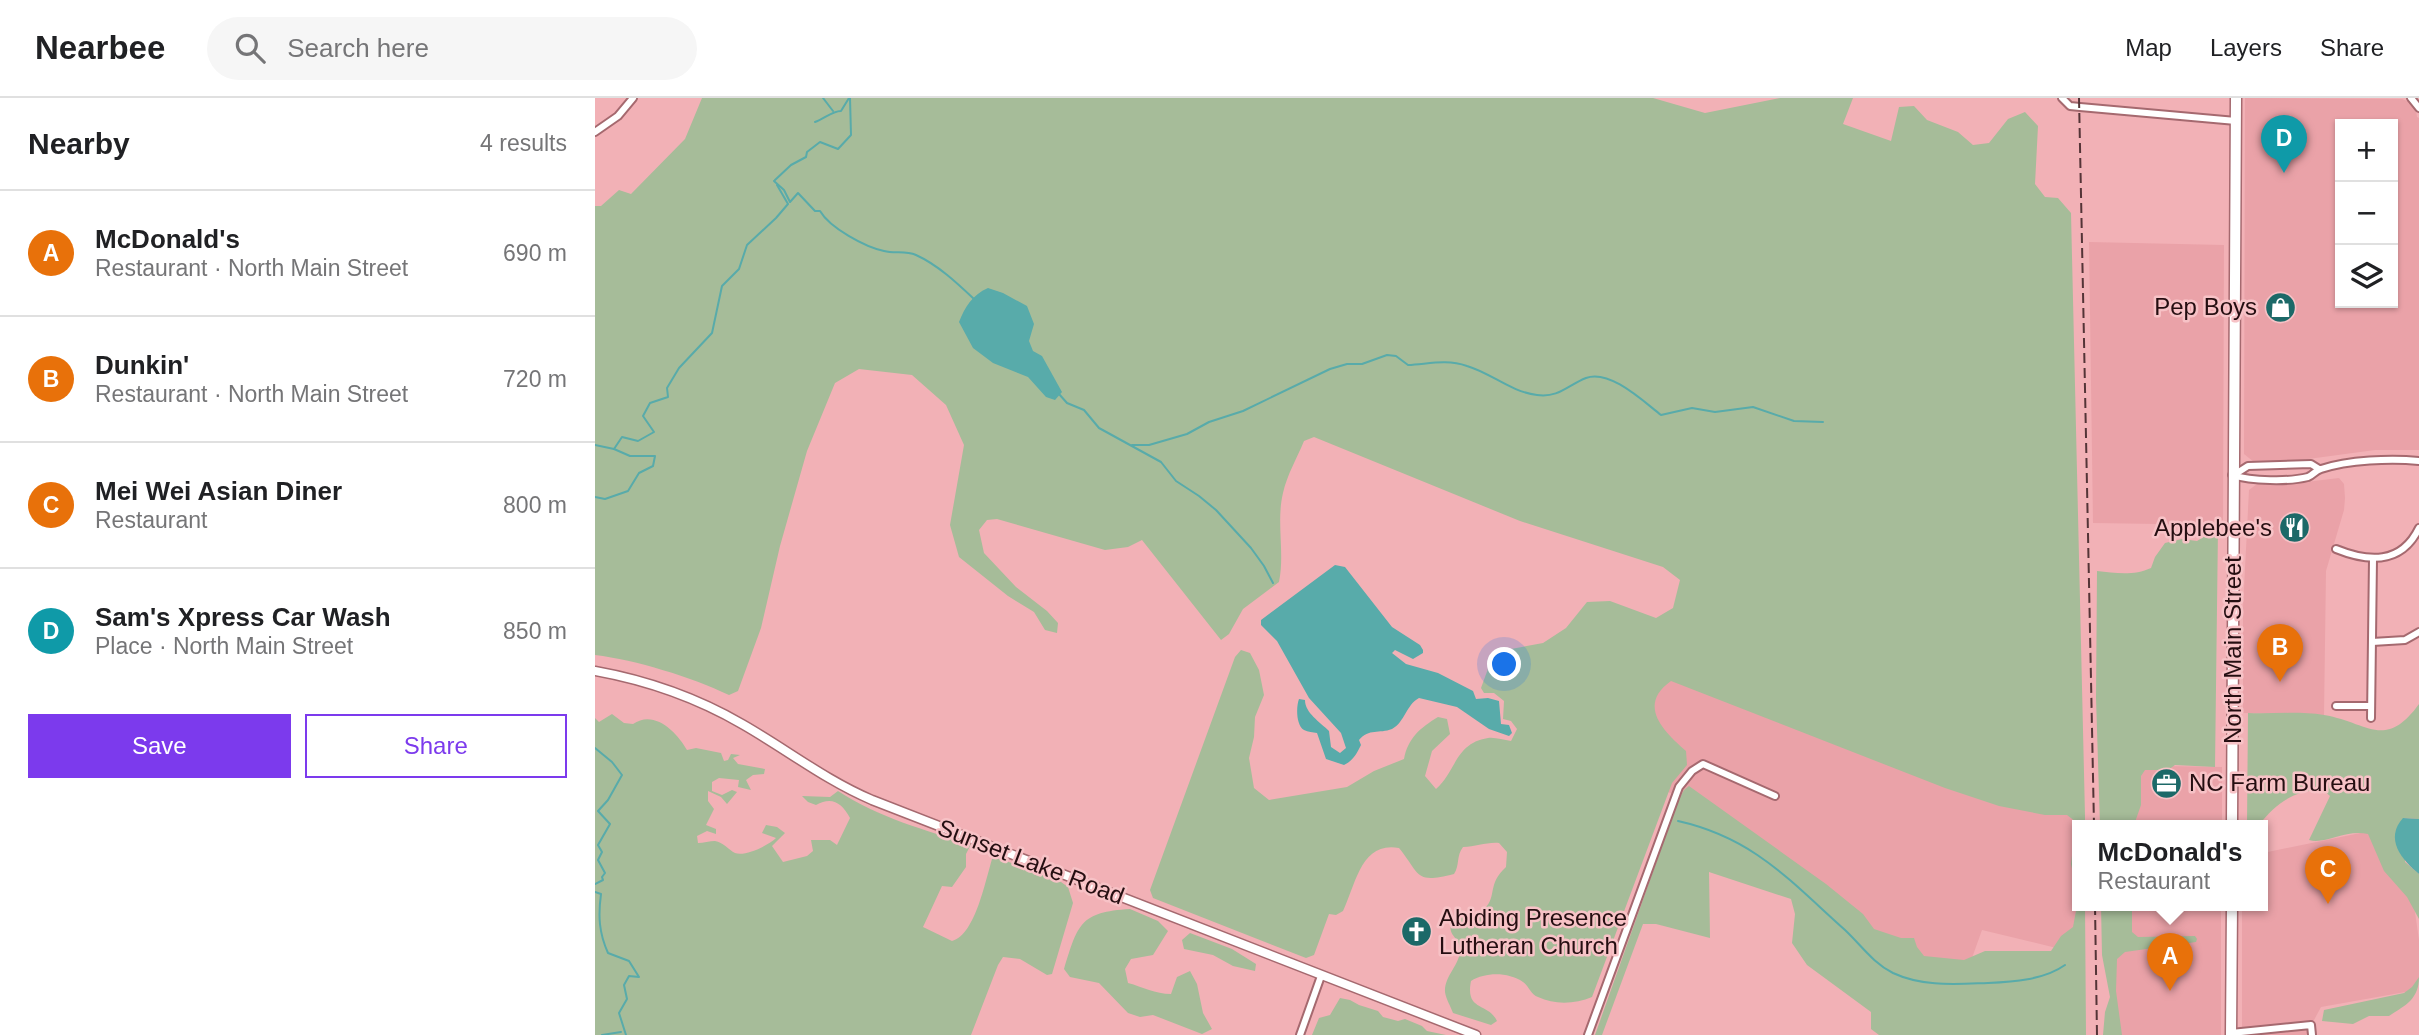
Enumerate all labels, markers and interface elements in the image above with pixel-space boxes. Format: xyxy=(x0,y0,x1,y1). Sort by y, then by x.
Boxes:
search box xyxy=(207,17,697,80)
text: Nearbee xyxy=(35,29,165,66)
icon: search xyxy=(231,29,269,67)
text: Search here xyxy=(287,33,429,63)
text: Map xyxy=(2125,34,2172,61)
text: Layers xyxy=(2210,34,2282,61)
text: Share xyxy=(2320,34,2384,61)
pin: D xyxy=(2261,115,2307,173)
map controls xyxy=(2335,119,2398,308)
button: + xyxy=(2335,119,2398,182)
text: Nearby xyxy=(28,127,130,160)
text: 4 results xyxy=(480,130,567,156)
button: − xyxy=(2335,182,2398,245)
text: McDonald's xyxy=(95,224,240,254)
text: A xyxy=(43,240,59,266)
text: 690 m xyxy=(503,240,567,266)
button: layers xyxy=(2335,245,2398,308)
text: Restaurant · North Main Street xyxy=(95,255,408,281)
shop icon: Pep Boys xyxy=(2263,290,2297,324)
place label: Pep Boys xyxy=(2154,293,2257,320)
text: Dunkin' xyxy=(95,350,189,380)
text: B xyxy=(43,366,59,392)
text: 720 m xyxy=(503,366,567,392)
text: Restaurant · North Main Street xyxy=(95,381,408,407)
text: Mei Wei Asian Diner xyxy=(95,476,342,506)
text: C xyxy=(43,492,59,518)
text: 800 m xyxy=(503,492,567,518)
text: Restaurant xyxy=(95,507,208,533)
restaurant icon: Applebee's xyxy=(2278,511,2312,545)
place label: Applebee's xyxy=(2154,514,2272,541)
street label: North Main Street xyxy=(2219,556,2246,744)
text: Sam's Xpress Car Wash xyxy=(95,602,391,632)
text: D xyxy=(43,618,59,644)
text: 850 m xyxy=(503,618,567,644)
pin: B xyxy=(2257,624,2303,682)
text: Place · North Main Street xyxy=(95,633,353,659)
your location xyxy=(1487,647,1521,681)
button: Save xyxy=(28,714,291,778)
button: Share xyxy=(305,714,567,778)
office icon: NC Farm Bureau xyxy=(2149,766,2183,800)
place label: NC Farm Bureau xyxy=(2189,769,2370,796)
street label: Sunset Lake Road xyxy=(934,814,1128,910)
popup xyxy=(2072,820,2268,911)
text: McDonald's xyxy=(2098,837,2242,867)
pin: C xyxy=(2305,846,2351,904)
text: Restaurant xyxy=(2098,868,2210,894)
place label: Abiding Presence Lutheran Church xyxy=(1439,904,1627,959)
church icon: Abiding Presence Lutheran Church xyxy=(1399,915,1433,949)
pin: A xyxy=(2147,933,2193,991)

